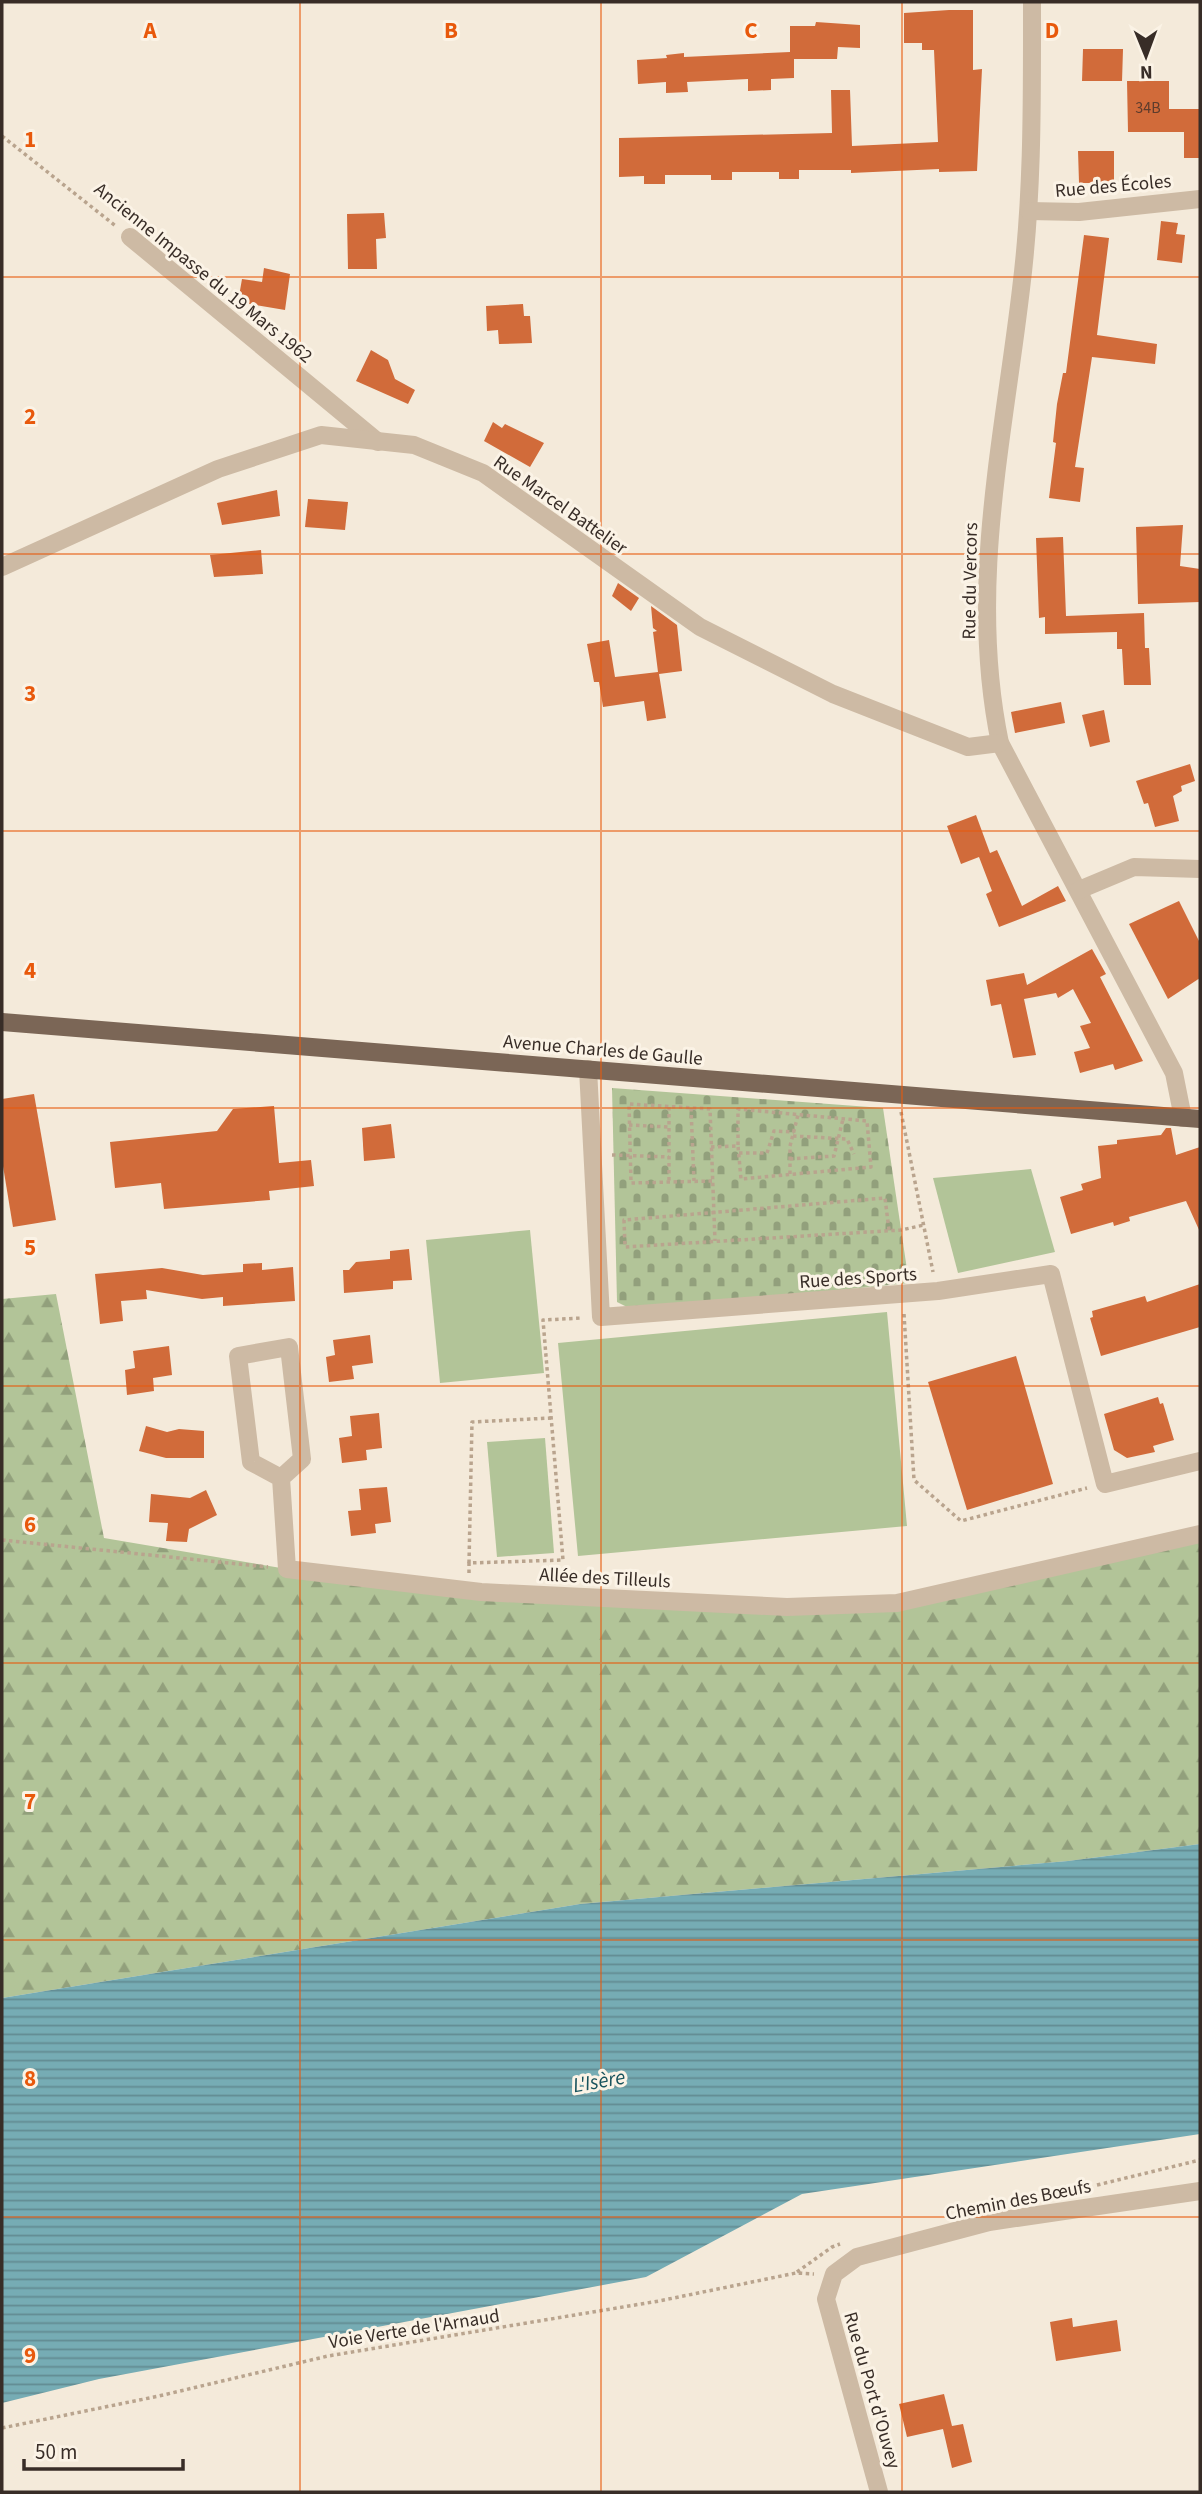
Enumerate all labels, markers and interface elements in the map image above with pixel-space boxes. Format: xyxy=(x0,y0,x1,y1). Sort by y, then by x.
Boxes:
text: A xyxy=(142,14,157,47)
text: B xyxy=(444,14,458,47)
text: C xyxy=(744,14,758,47)
text: D xyxy=(1045,14,1059,47)
north arrow xyxy=(1111,21,1181,91)
text: N xyxy=(1140,58,1153,85)
house number: 34B xyxy=(1135,97,1161,119)
text: 1 xyxy=(24,123,36,156)
street label: Rue des Écoles xyxy=(1054,168,1172,205)
street label: Ancienne Impasse du 19 Mars 1962 xyxy=(88,176,318,370)
text: 2 xyxy=(24,400,36,433)
street label: Rue Marcel Battelier xyxy=(488,449,633,562)
street label: Rue du Vercors xyxy=(956,522,985,640)
text: 3 xyxy=(24,677,36,710)
text: 4 xyxy=(24,954,36,987)
street label: Avenue Charles de Gaulle xyxy=(502,1028,704,1073)
text: 5 xyxy=(24,1231,36,1264)
street label: Rue des Sports xyxy=(798,1261,918,1296)
text: 6 xyxy=(24,1508,36,1541)
street label: Allée des Tilleuls xyxy=(539,1562,671,1595)
text: 7 xyxy=(24,1785,36,1818)
text: 8 xyxy=(24,2062,36,2095)
water label: L'Isère xyxy=(570,2062,628,2100)
street label: Chemin des Bœufs xyxy=(943,2173,1093,2228)
street label: Voie Verte de l'Arnaud xyxy=(327,2303,502,2356)
street label: Rue du Port d'Ouvey xyxy=(836,2309,907,2472)
text: 9 xyxy=(24,2339,36,2372)
scale bar xyxy=(24,2428,184,2472)
text: 50 m xyxy=(35,2437,77,2467)

